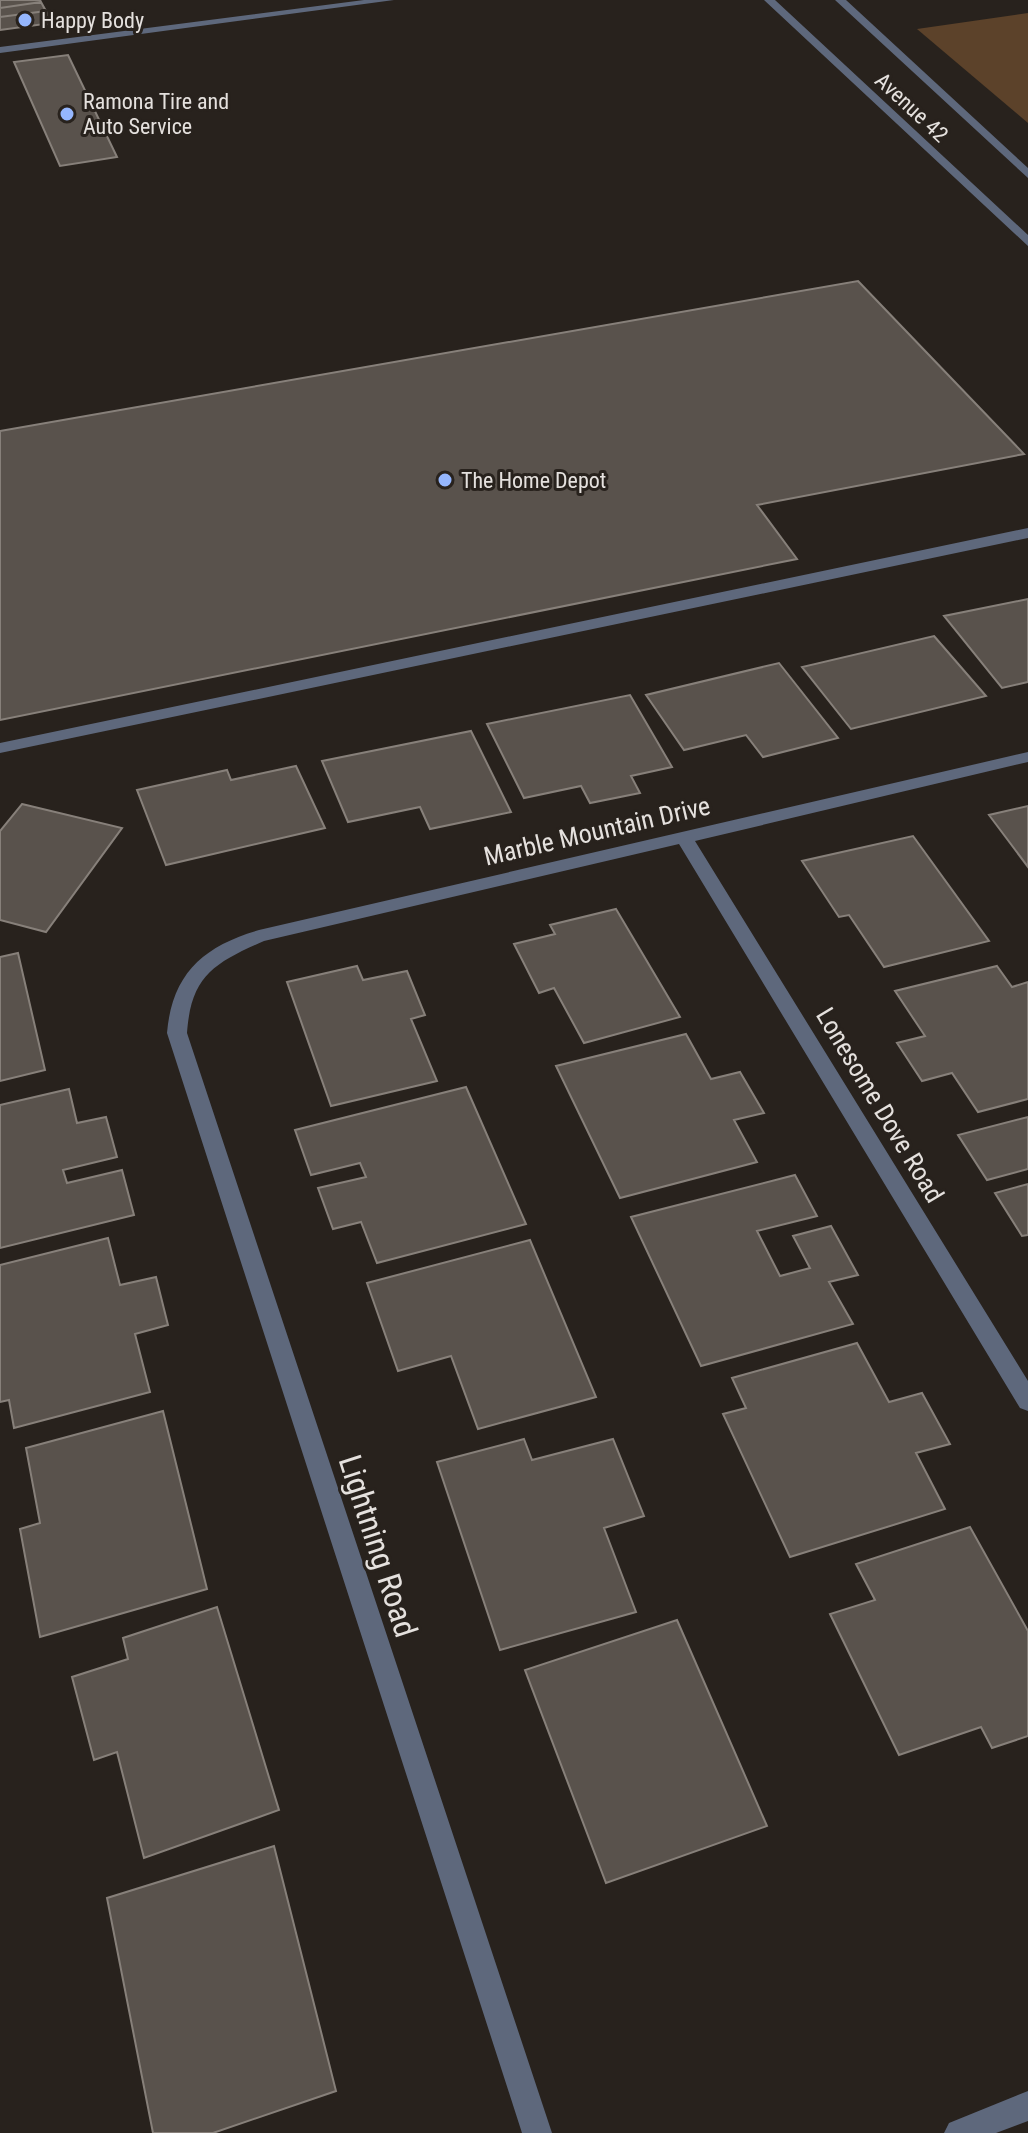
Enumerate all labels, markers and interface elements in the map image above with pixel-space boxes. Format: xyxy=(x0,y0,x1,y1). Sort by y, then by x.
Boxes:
place label: Happy Body xyxy=(41,8,144,33)
marker: Happy Body xyxy=(16,11,34,29)
street label: Avenue 42 xyxy=(870,67,953,147)
place label: Ramona Tire and Auto Service xyxy=(83,89,229,139)
marker: Ramona Tire and Auto Service xyxy=(58,105,76,123)
place label: The Home Depot xyxy=(461,468,606,493)
marker: The Home Depot xyxy=(436,471,454,489)
street label: Marble Mountain Drive xyxy=(481,790,713,872)
street label: Lonesome Dove Road xyxy=(810,1002,950,1208)
street label: Lightning Road xyxy=(331,1450,425,1642)

